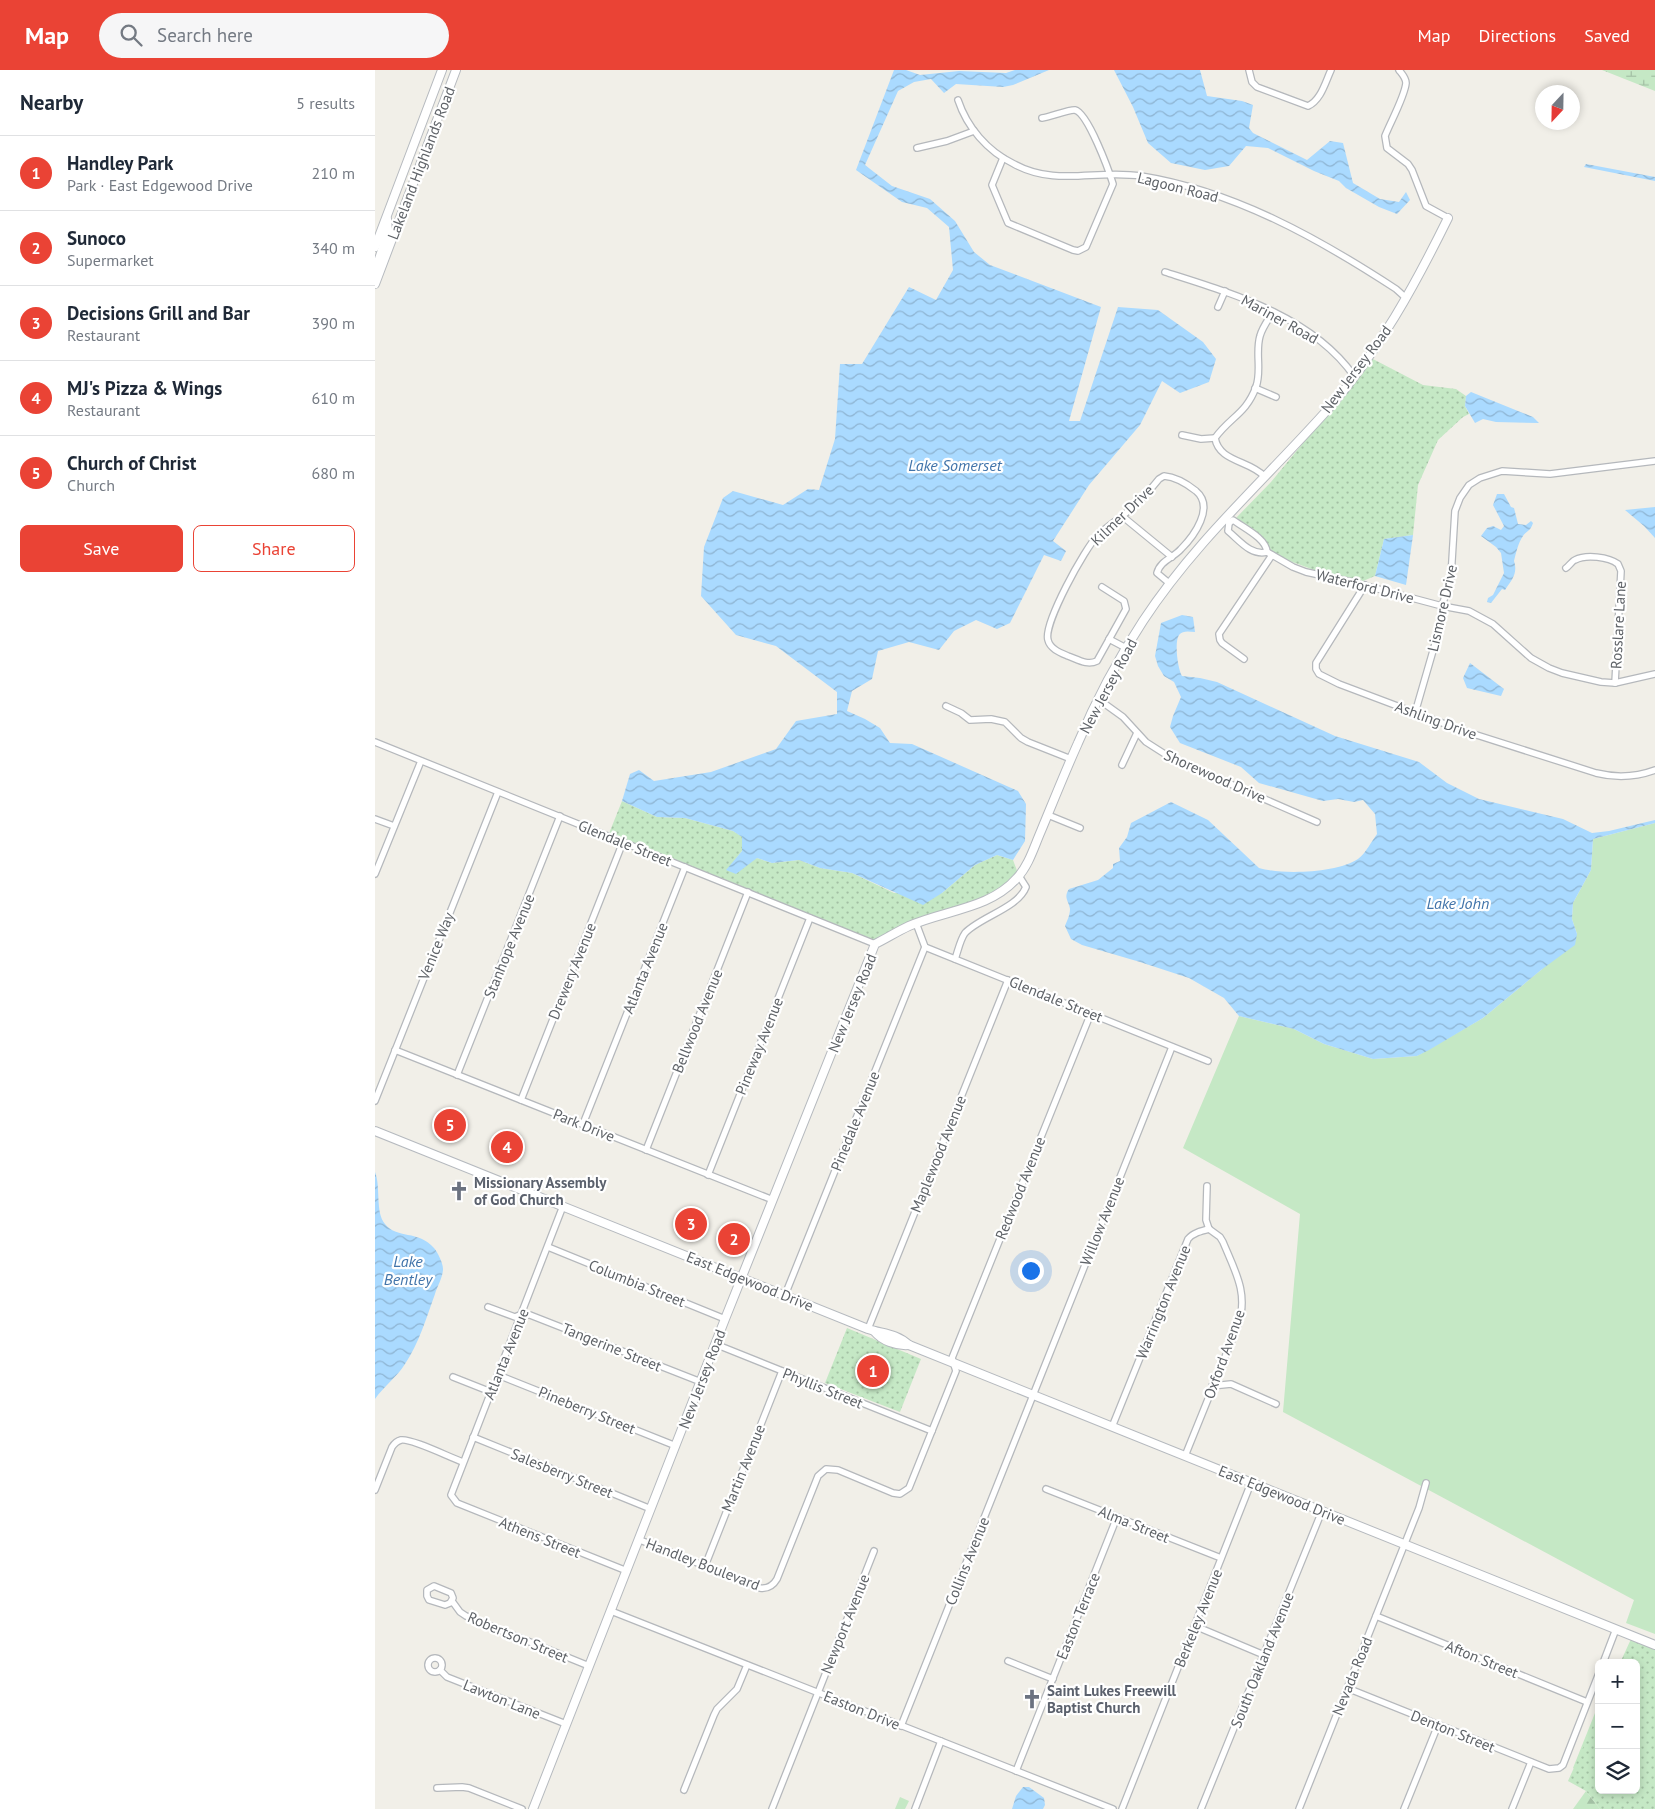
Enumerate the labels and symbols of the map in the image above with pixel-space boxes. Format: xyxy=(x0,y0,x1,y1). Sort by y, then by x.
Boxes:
street label: Lakeland Highlands Road xyxy=(383,84,459,242)
north arrow xyxy=(1535,85,1580,130)
street label: Lagoon Road xyxy=(1135,168,1221,206)
street label: Mariner Road xyxy=(1238,290,1322,348)
street label: New Jersey Road xyxy=(1317,321,1395,417)
water label: Lake Somerset xyxy=(908,455,1003,475)
street label: Kilmer Drive xyxy=(1087,480,1157,550)
street label: Lismore Drive xyxy=(1423,563,1461,653)
street label: Waterford Drive xyxy=(1314,565,1416,607)
street label: Rosslare Lane xyxy=(1606,580,1630,670)
street label: New Jersey Road xyxy=(1075,635,1141,737)
street label: Ashling Drive xyxy=(1393,696,1479,744)
street label: Shorewood Drive xyxy=(1161,745,1269,807)
street label: Glendale Street xyxy=(575,816,675,870)
street label: Stanhope Avenue xyxy=(479,891,539,1001)
water label: Lake John xyxy=(1427,893,1489,913)
street label: Venice Way xyxy=(413,909,458,984)
street label: Drewery Avenue xyxy=(544,920,600,1022)
street label: Atlanta Avenue xyxy=(618,920,672,1016)
street label: New Jersey Road xyxy=(824,951,880,1055)
street label: Bellwood Avenue xyxy=(667,966,727,1076)
street label: Glendale Street xyxy=(1006,972,1106,1026)
street label: Pineway Avenue xyxy=(731,995,787,1097)
street label: Pinedale Avenue xyxy=(826,1068,884,1174)
street label: Maplewood Avenue xyxy=(906,1093,970,1215)
street label: Park Drive xyxy=(550,1104,618,1146)
pin: 5 xyxy=(434,1106,466,1144)
pin: 4 xyxy=(491,1128,523,1166)
street label: Redwood Avenue xyxy=(991,1134,1049,1242)
place label: Missionary Assembly of God Church xyxy=(474,1173,607,1209)
street label: Willow Avenue xyxy=(1076,1174,1128,1268)
church icon: Missionary Assembly of God Church xyxy=(448,1180,470,1202)
pin: 3 xyxy=(675,1205,707,1243)
pin: 2 xyxy=(718,1220,750,1258)
street label: Warrington Avenue xyxy=(1131,1242,1195,1362)
street label: East Edgewood Drive xyxy=(684,1247,816,1315)
water label: Lake Bentley xyxy=(384,1251,433,1289)
street label: Columbia Street xyxy=(586,1255,688,1311)
your location xyxy=(1018,1258,1044,1284)
street label: Atlanta Avenue xyxy=(479,1306,533,1402)
street label: Oxford Avenue xyxy=(1199,1307,1249,1401)
street label: Tangerine Street xyxy=(560,1318,664,1376)
street label: New Jersey Road xyxy=(674,1327,730,1431)
pin: 1 xyxy=(857,1352,889,1390)
street label: Phyllis Street xyxy=(780,1363,866,1413)
street label: Pineberry Street xyxy=(536,1382,638,1438)
street label: Martin Avenue xyxy=(717,1422,769,1514)
street label: Salesberry Street xyxy=(508,1444,616,1502)
street label: East Edgewood Drive xyxy=(1216,1461,1348,1529)
street label: Alma Street xyxy=(1096,1501,1172,1547)
street label: Athens Street xyxy=(496,1512,584,1562)
street label: Collins Avenue xyxy=(941,1514,993,1608)
street label: Handley Boulevard xyxy=(643,1534,763,1594)
street label: Berkeley Avenue xyxy=(1170,1566,1226,1670)
street label: Easton Terrace xyxy=(1052,1570,1104,1662)
street label: Newport Avenue xyxy=(816,1571,874,1677)
street label: South Oakland Avenue xyxy=(1226,1589,1298,1731)
street label: Robertson Street xyxy=(465,1607,571,1667)
street label: Nevada Road xyxy=(1328,1634,1376,1718)
street label: Afton Street xyxy=(1443,1636,1521,1682)
street label: Lawton Lane xyxy=(461,1675,543,1723)
place label: Saint Lukes Freewill Baptist Church xyxy=(1047,1681,1177,1717)
street label: Easton Drive xyxy=(821,1686,903,1734)
church icon: Saint Lukes Freewill Baptist Church xyxy=(1021,1688,1043,1710)
street label: Denton Street xyxy=(1408,1705,1498,1757)

